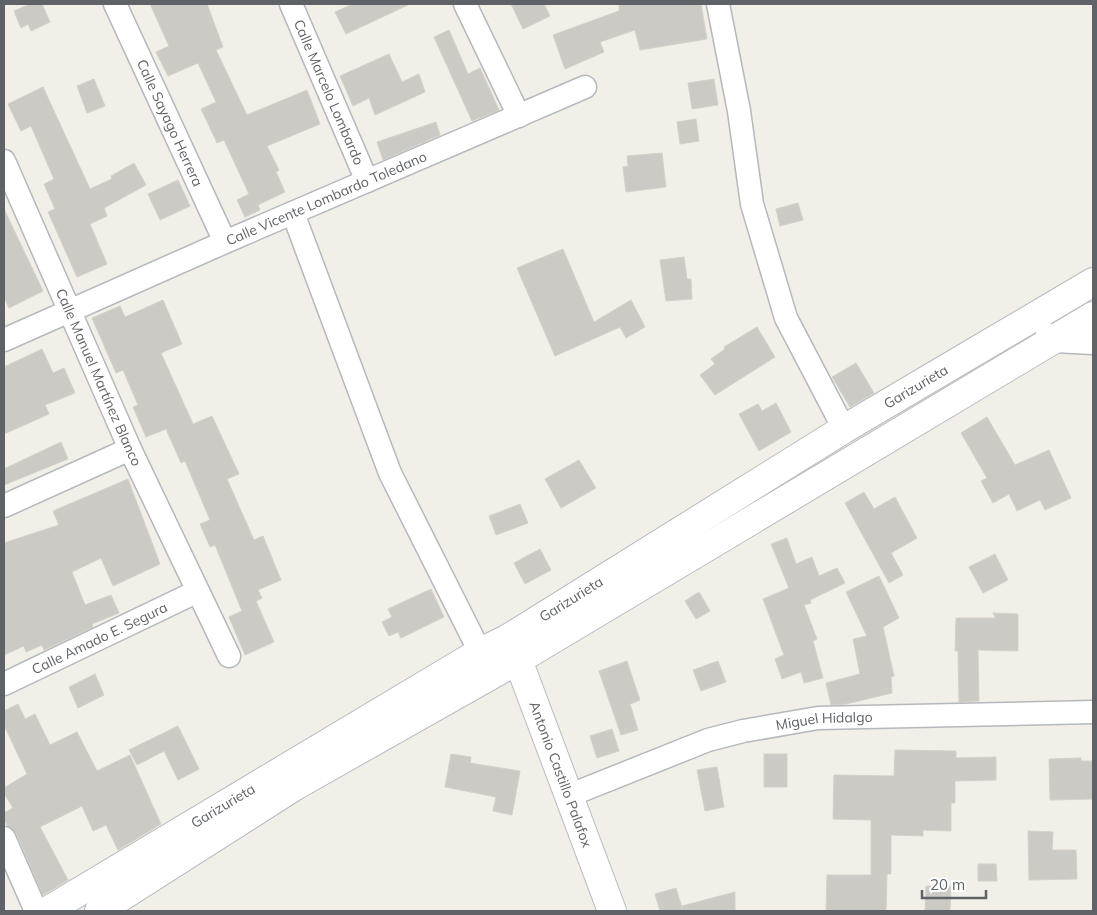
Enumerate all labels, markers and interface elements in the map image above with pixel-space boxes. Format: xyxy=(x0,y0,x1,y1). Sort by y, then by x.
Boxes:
street label: Calle Marcelo Lombardo xyxy=(290,17,368,168)
street label: Calle Sayago Herrera xyxy=(133,56,207,189)
street label: Calle Vicente Lombardo Toledano xyxy=(223,147,429,250)
street label: Calle Manuel Martínez Blanco xyxy=(52,286,146,469)
street label: Garizurieta xyxy=(880,361,951,413)
street label: Garizurieta xyxy=(536,572,606,626)
street label: Calle Amado E. Segura xyxy=(29,598,170,678)
street label: Antonio Castillo Palafox xyxy=(525,699,597,850)
street label: Miguel Hidalgo xyxy=(774,708,873,734)
street label: Garizurieta xyxy=(187,780,258,832)
scale bar xyxy=(922,868,986,900)
text: 20 m xyxy=(930,875,965,894)

